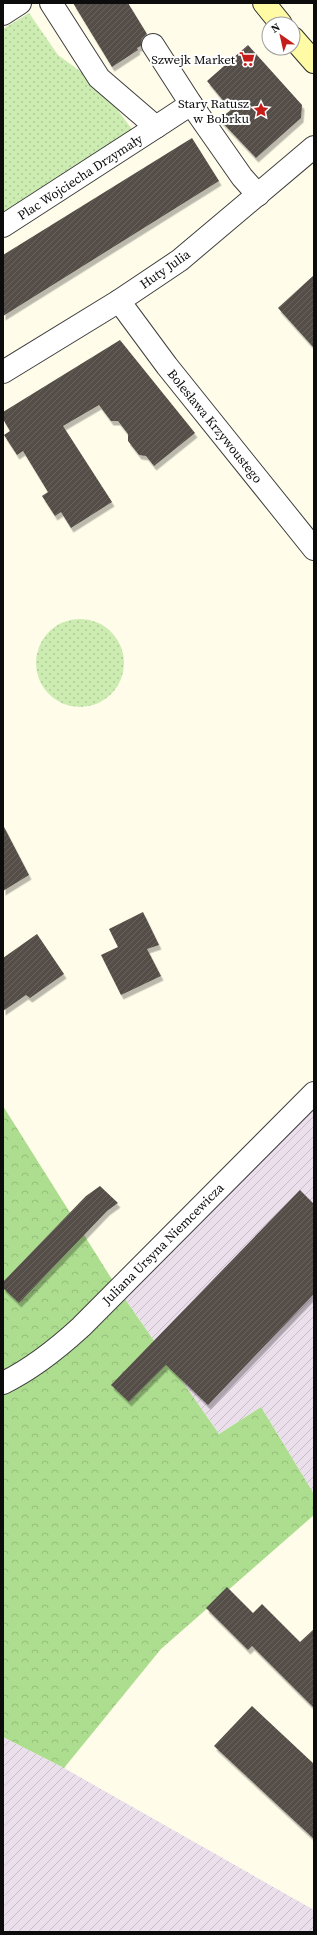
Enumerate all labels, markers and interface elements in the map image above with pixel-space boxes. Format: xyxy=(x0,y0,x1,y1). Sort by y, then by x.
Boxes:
north arrow xyxy=(261,16,301,56)
text: N xyxy=(268,20,283,37)
supermarket icon: Szwejk Market xyxy=(238,50,256,68)
place label: Szwejk Market xyxy=(151,51,236,68)
place label: Stary Ratusz w Bobrku xyxy=(178,95,249,127)
place icon: Stary Ratusz w Bobrku xyxy=(252,101,270,119)
street label: Plac Wojciecha Drzymały xyxy=(14,130,146,224)
street label: Huty Julia xyxy=(136,245,194,293)
street label: Bolesława Krzywoustego xyxy=(164,365,266,487)
street label: Juliana Ursyna Niemcewicza xyxy=(98,1179,228,1309)

